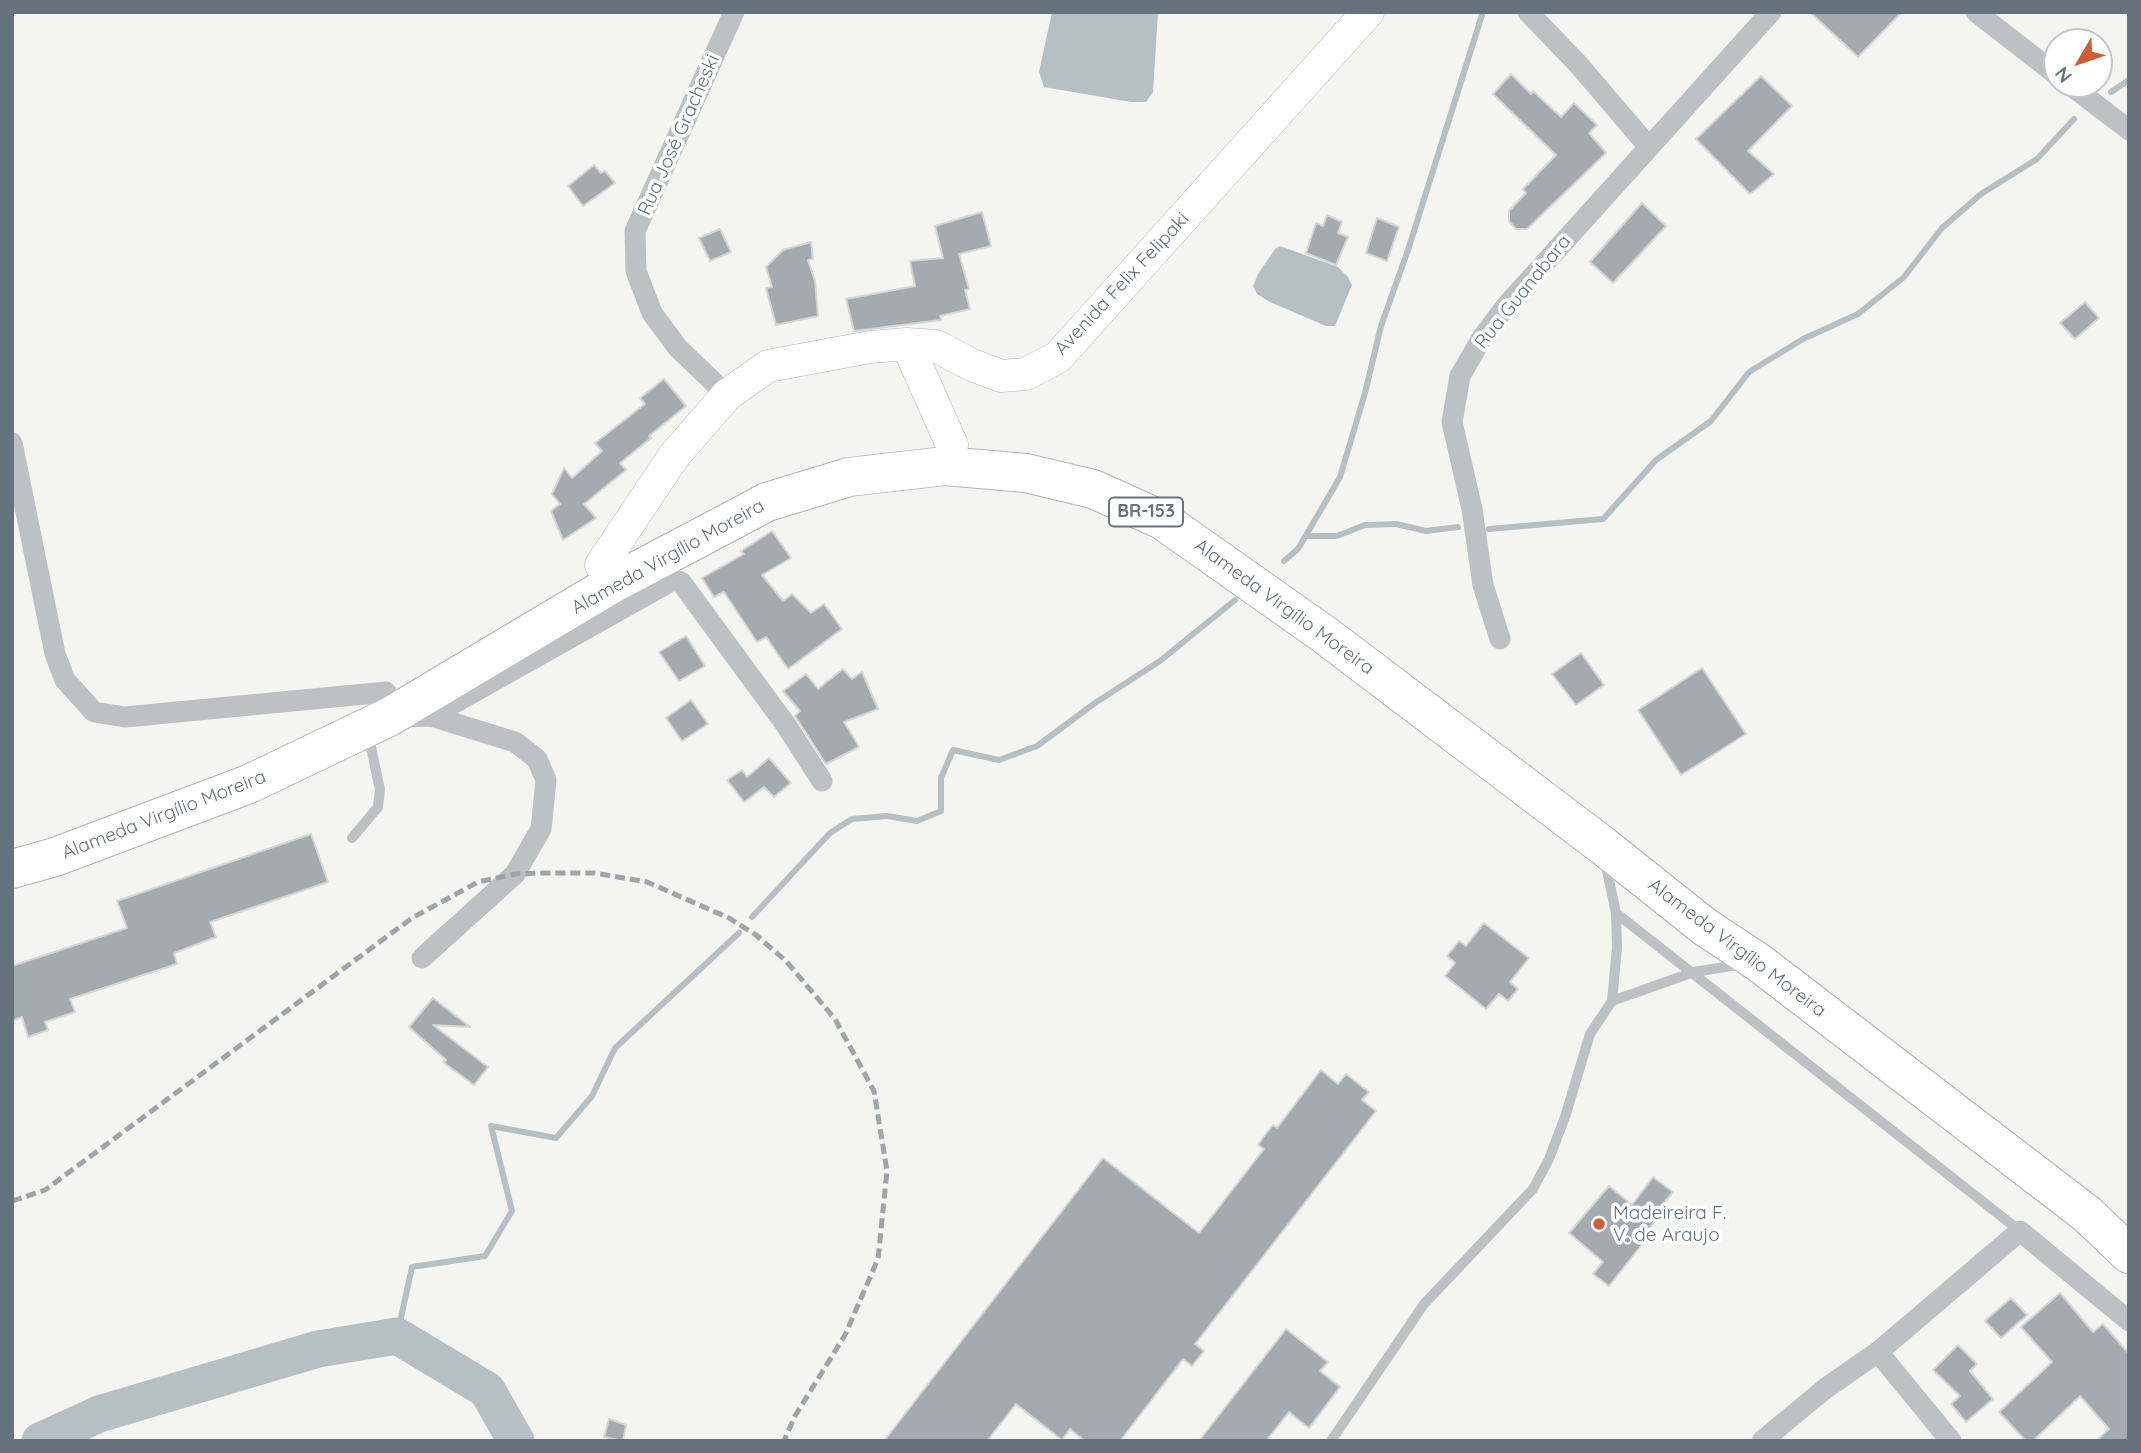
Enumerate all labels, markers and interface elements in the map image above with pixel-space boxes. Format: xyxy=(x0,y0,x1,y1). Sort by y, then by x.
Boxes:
north arrow xyxy=(2043,28,2113,98)
street label: Rua José Gracheski xyxy=(633,51,725,219)
text: N xyxy=(2050,62,2077,88)
street label: Avenida Felix Felipaki xyxy=(1050,208,1194,360)
street label: Rua Guanabara xyxy=(1470,231,1576,353)
street label: Alameda Virgílio Moreira xyxy=(568,495,768,619)
road number: BR-153 xyxy=(1109,498,1183,526)
street label: Alameda Virgílio Moreira xyxy=(1190,534,1378,680)
street label: Alameda Virgílio Moreira xyxy=(59,766,269,864)
street label: Alameda Virgílio Moreira xyxy=(1644,874,1830,1022)
place label: Madeireira F. V. de Araujo xyxy=(1613,1202,1726,1246)
marker: Madeireira F. V. de Araujo xyxy=(1591,1216,1607,1232)

